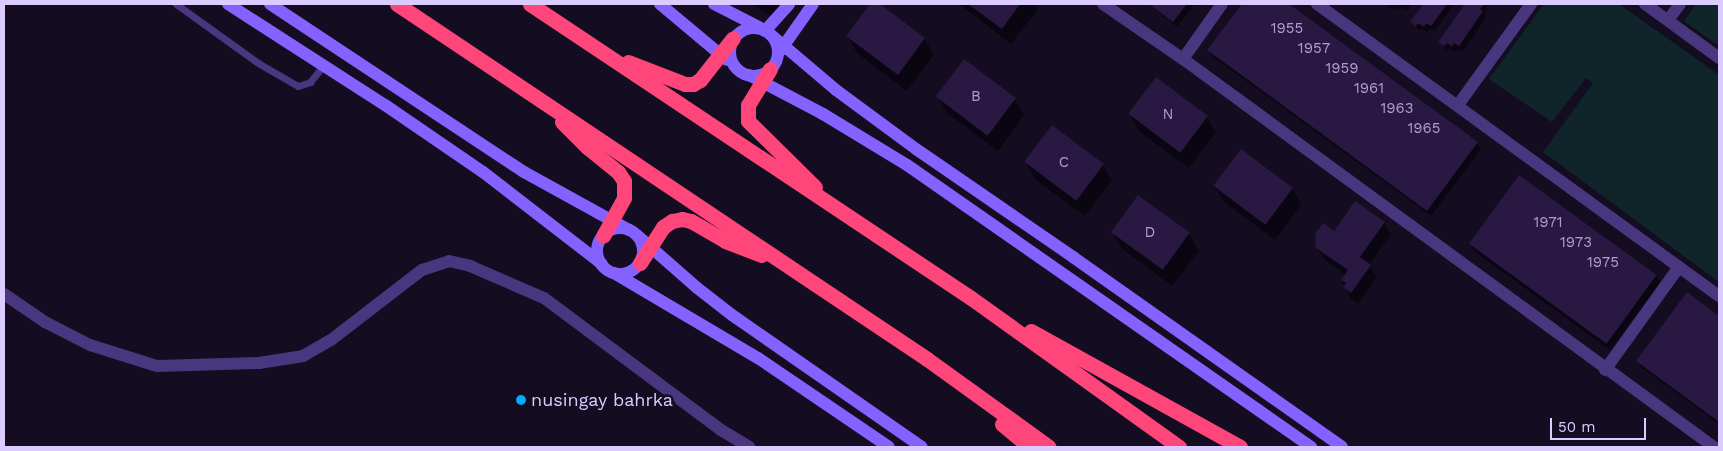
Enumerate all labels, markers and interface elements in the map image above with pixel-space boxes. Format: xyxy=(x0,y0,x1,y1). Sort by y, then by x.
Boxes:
house number: 1955 xyxy=(1271,20,1303,38)
house number: 1957 xyxy=(1298,40,1330,58)
house number: 1959 xyxy=(1325,60,1359,78)
house number: 1961 xyxy=(1354,80,1384,98)
house number: B xyxy=(971,88,981,106)
house number: 1963 xyxy=(1381,100,1413,118)
house number: N xyxy=(1162,106,1174,124)
house number: 1965 xyxy=(1408,120,1440,138)
house number: C xyxy=(1059,154,1069,172)
house number: 1971 xyxy=(1533,214,1563,232)
house number: D xyxy=(1145,224,1155,242)
house number: 1973 xyxy=(1560,234,1592,252)
house number: 1975 xyxy=(1587,254,1619,272)
place label: nusingay bahrka xyxy=(531,389,674,411)
marker: nusingay bahrka xyxy=(515,394,527,406)
scale bar xyxy=(1553,408,1649,440)
text: 50 m xyxy=(1558,418,1595,436)

